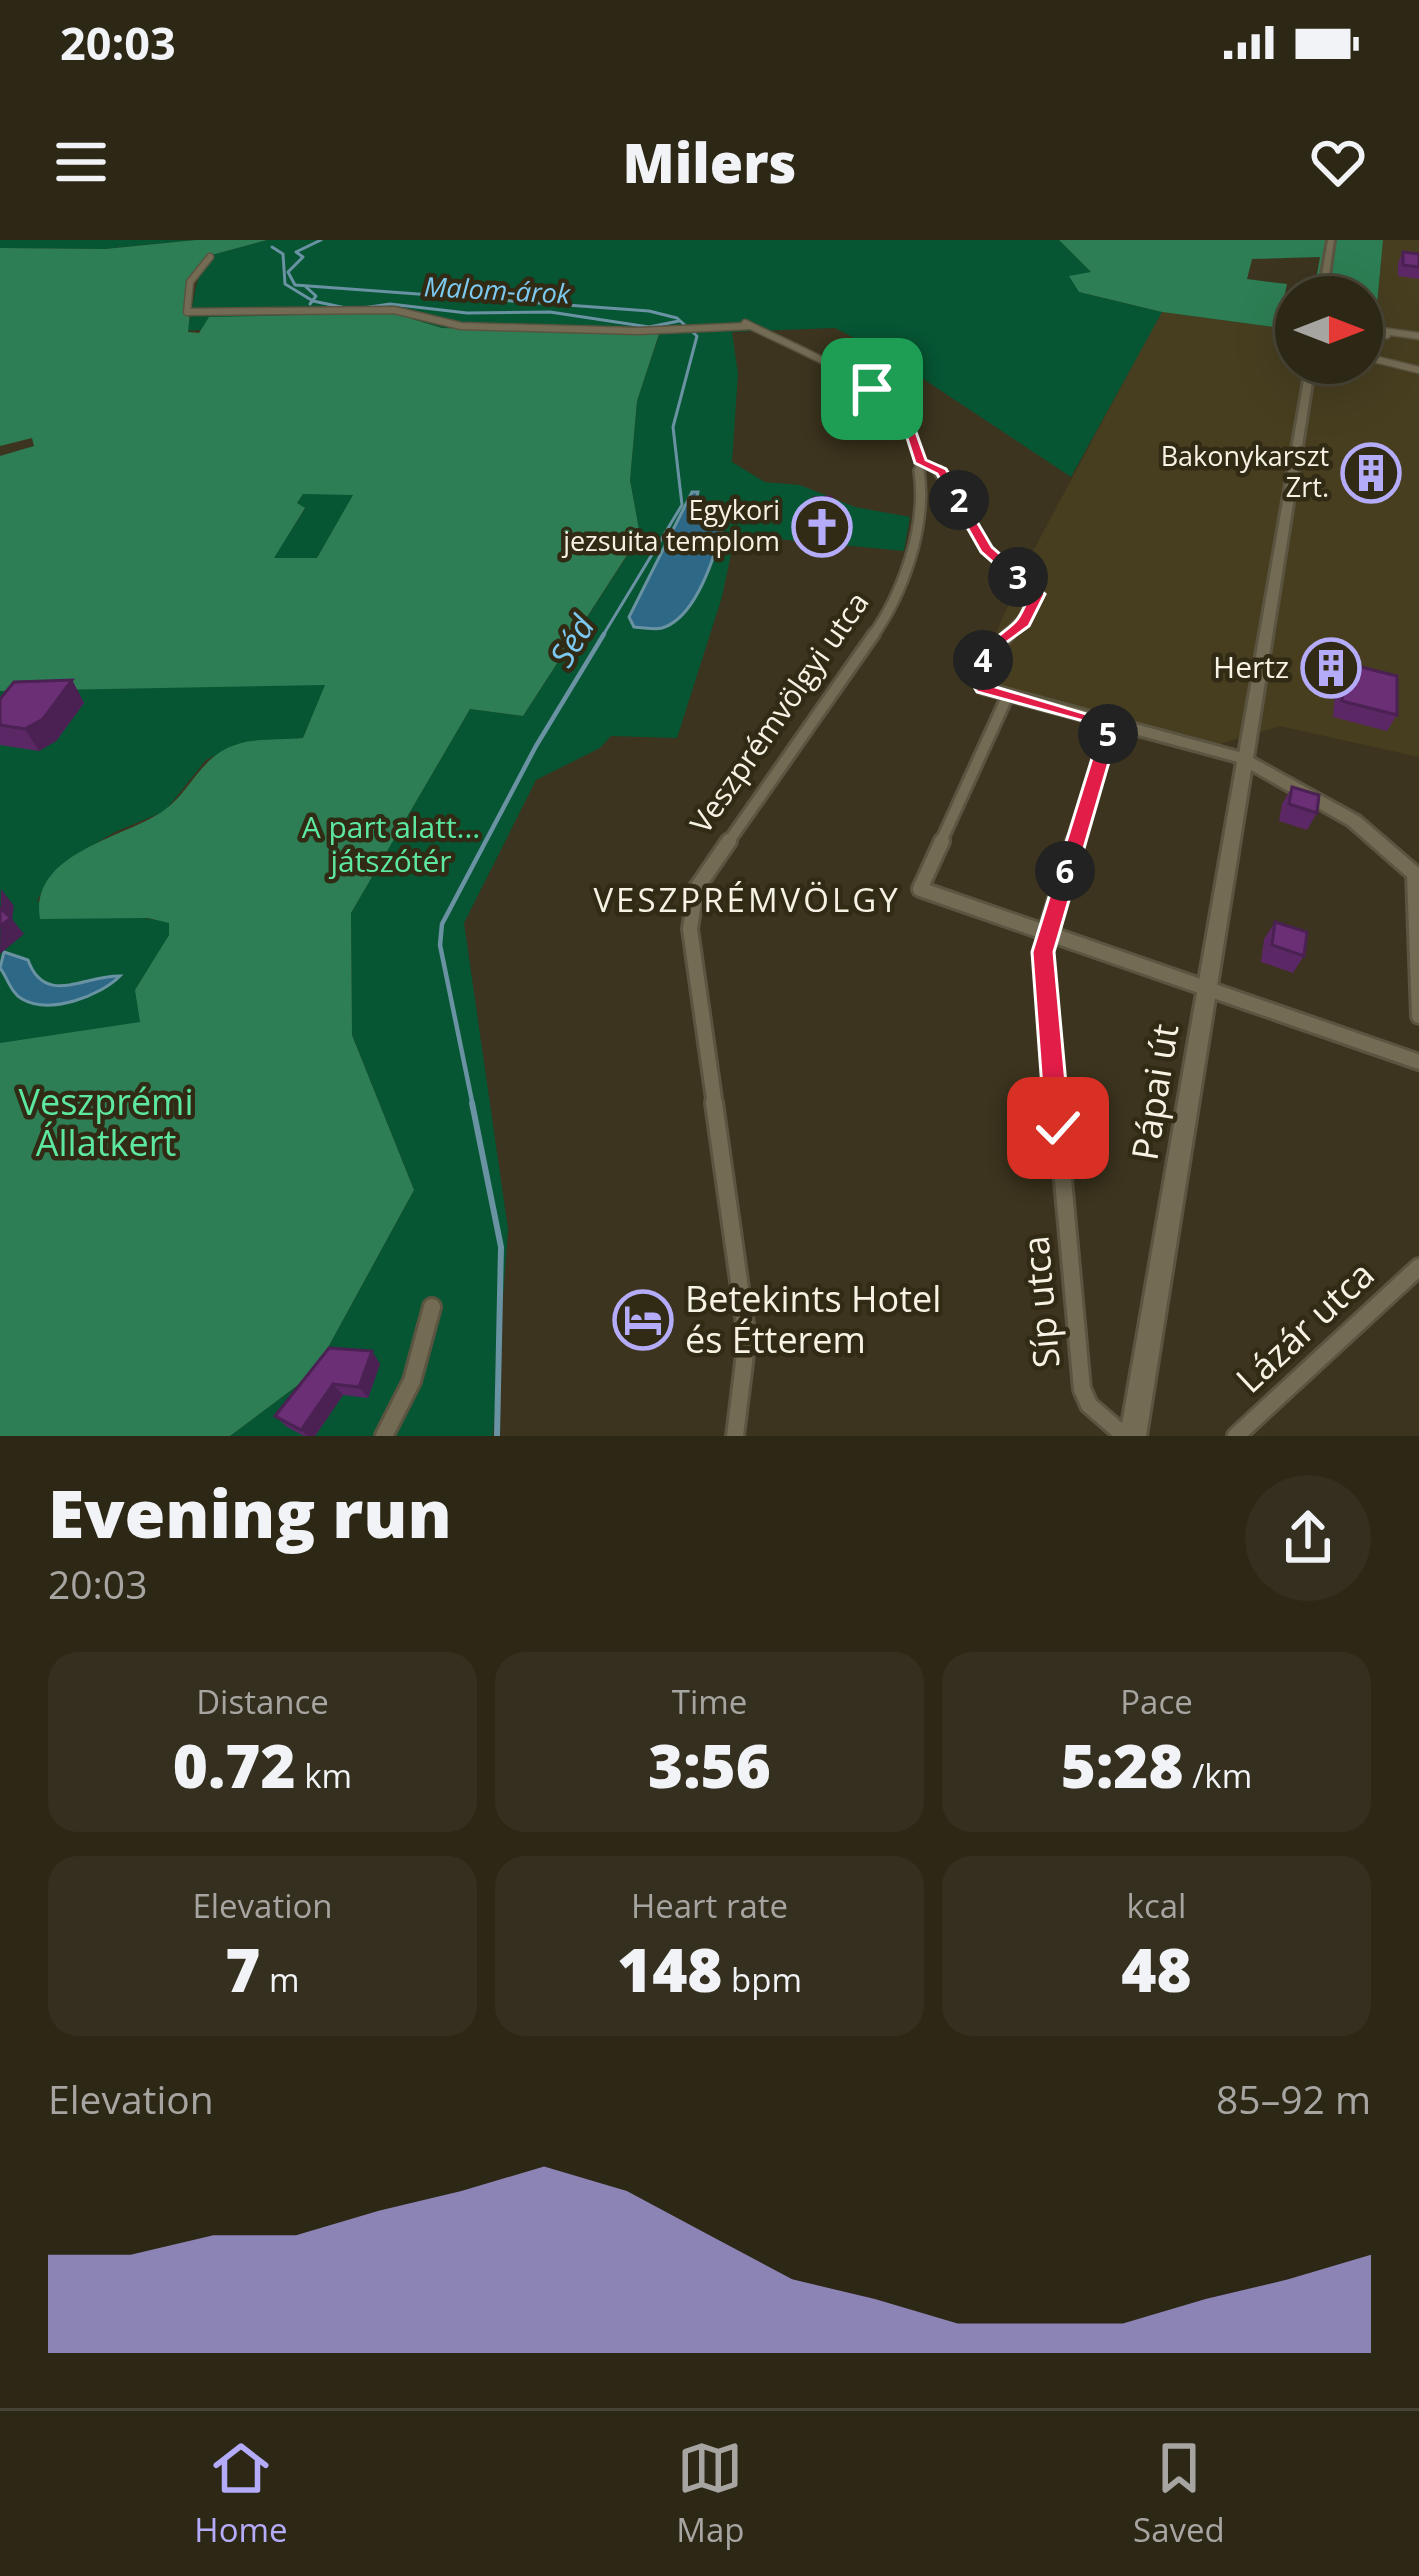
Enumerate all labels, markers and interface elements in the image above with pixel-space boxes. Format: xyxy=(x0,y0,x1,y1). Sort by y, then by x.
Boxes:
text: 20:03 xyxy=(60,12,176,73)
text: Milers xyxy=(623,125,796,199)
icon: menu xyxy=(48,129,114,195)
icon: heart xyxy=(1305,129,1371,195)
water label: Malom-árok xyxy=(423,267,573,312)
north arrow xyxy=(1275,276,1383,384)
map controls xyxy=(1275,276,1383,384)
pin xyxy=(821,338,923,440)
icon: arrive xyxy=(839,356,905,422)
place label: Bakonykarszt Zrt. xyxy=(1161,437,1329,505)
building icon: Bakonykarszt Zrt. xyxy=(1340,442,1402,504)
pin: 2 xyxy=(929,470,989,530)
text: 2 xyxy=(950,477,968,522)
place label: Egykori jezsuita templom xyxy=(561,491,780,559)
church icon: Egykori jezsuita templom xyxy=(791,496,853,558)
pin: 3 xyxy=(988,547,1048,607)
text: 3 xyxy=(1009,554,1027,599)
street label: Veszprémvölgyi utca xyxy=(680,583,878,841)
water label: Séd xyxy=(539,606,605,675)
pin: 4 xyxy=(953,630,1013,690)
text: 4 xyxy=(974,637,992,682)
building icon: Hertz xyxy=(1300,637,1362,699)
place label: Hertz xyxy=(1213,646,1289,687)
pin: 5 xyxy=(1078,704,1138,764)
text: 5 xyxy=(1099,711,1117,756)
park label: A part alatt... játszótér xyxy=(302,806,480,881)
pin: 6 xyxy=(1035,841,1095,901)
text: 6 xyxy=(1056,848,1074,893)
district label: VESZPRÉMVÖLGY xyxy=(593,877,901,922)
street label: Pápai út xyxy=(1120,1020,1189,1163)
park label: Veszprémi Állatkert xyxy=(18,1077,194,1167)
pin xyxy=(1007,1077,1109,1179)
icon: check xyxy=(1025,1095,1091,1161)
street label: Síp utca xyxy=(1010,1234,1071,1370)
street label: Lázár utca xyxy=(1225,1250,1384,1403)
place label: Betekints Hotel és Étterem xyxy=(685,1274,941,1364)
hotel icon: Betekints Hotel és Étterem xyxy=(612,1289,674,1351)
text: Evening run xyxy=(48,1467,452,1557)
button: share xyxy=(1245,1475,1371,1601)
text: 20:03 xyxy=(48,1557,147,1610)
text: Distance xyxy=(196,1679,329,1724)
text: Time xyxy=(672,1679,747,1724)
text: Pace xyxy=(1120,1679,1193,1724)
text: 0.72 xyxy=(173,1724,296,1806)
text: 3:56 xyxy=(648,1724,771,1806)
text: 5:28 xyxy=(1061,1724,1184,1806)
text: km xyxy=(296,1753,352,1798)
text: /km xyxy=(1184,1753,1252,1798)
text: Elevation xyxy=(192,1883,333,1928)
text: Heart rate xyxy=(631,1883,788,1928)
text: kcal xyxy=(1127,1883,1186,1928)
text: 7 xyxy=(225,1928,261,2010)
text: 148 xyxy=(617,1928,722,2010)
text: 48 xyxy=(1121,1928,1192,2010)
text: m xyxy=(261,1957,300,2002)
text: bpm xyxy=(722,1957,802,2002)
text: Elevation xyxy=(48,2072,214,2125)
text: 85–92 m xyxy=(1216,2072,1371,2125)
tab: Home xyxy=(194,2435,288,2552)
tab: Map xyxy=(676,2435,744,2552)
tab: Saved xyxy=(1133,2435,1225,2552)

